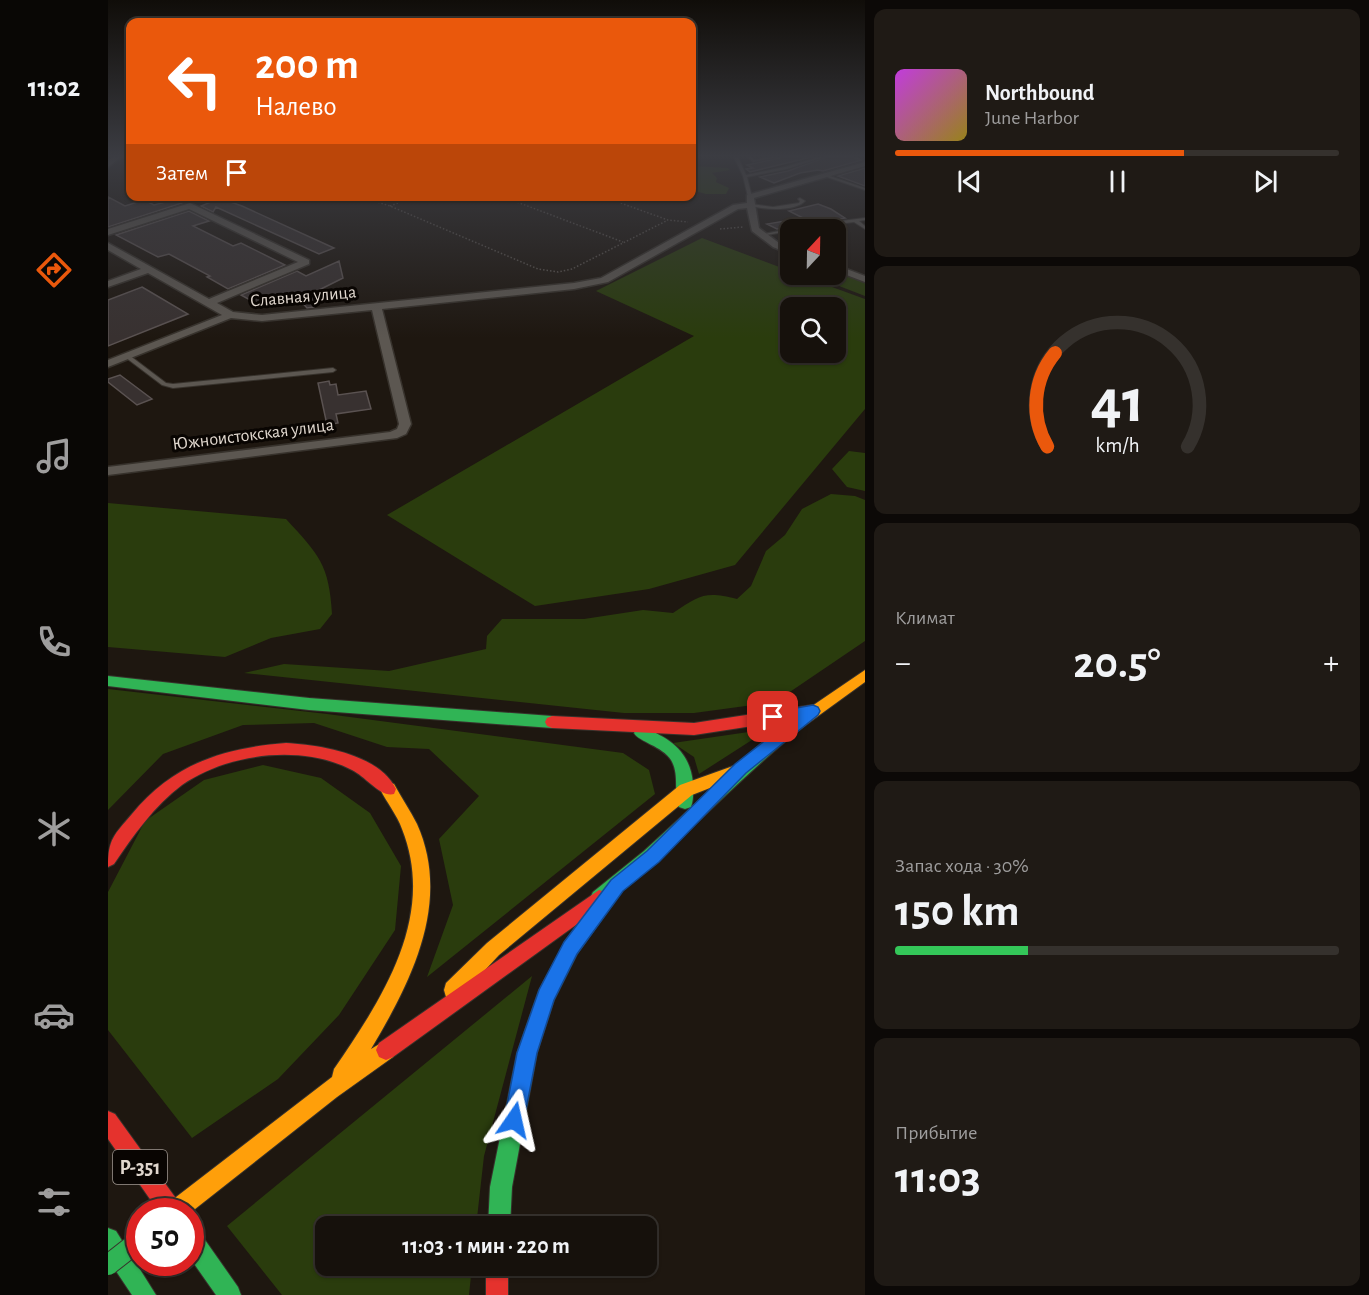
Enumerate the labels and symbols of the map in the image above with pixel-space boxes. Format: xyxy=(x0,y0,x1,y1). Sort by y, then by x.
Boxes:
north arrow xyxy=(780,219,846,285)
street label: Славная улица xyxy=(249,283,357,311)
street label: Южноистокская улица xyxy=(171,416,335,454)
pin xyxy=(747,691,798,742)
position arrow xyxy=(482,1088,546,1152)
road number: Р-351 xyxy=(113,1150,167,1184)
speed limit sign: 50 xyxy=(126,1198,204,1276)

